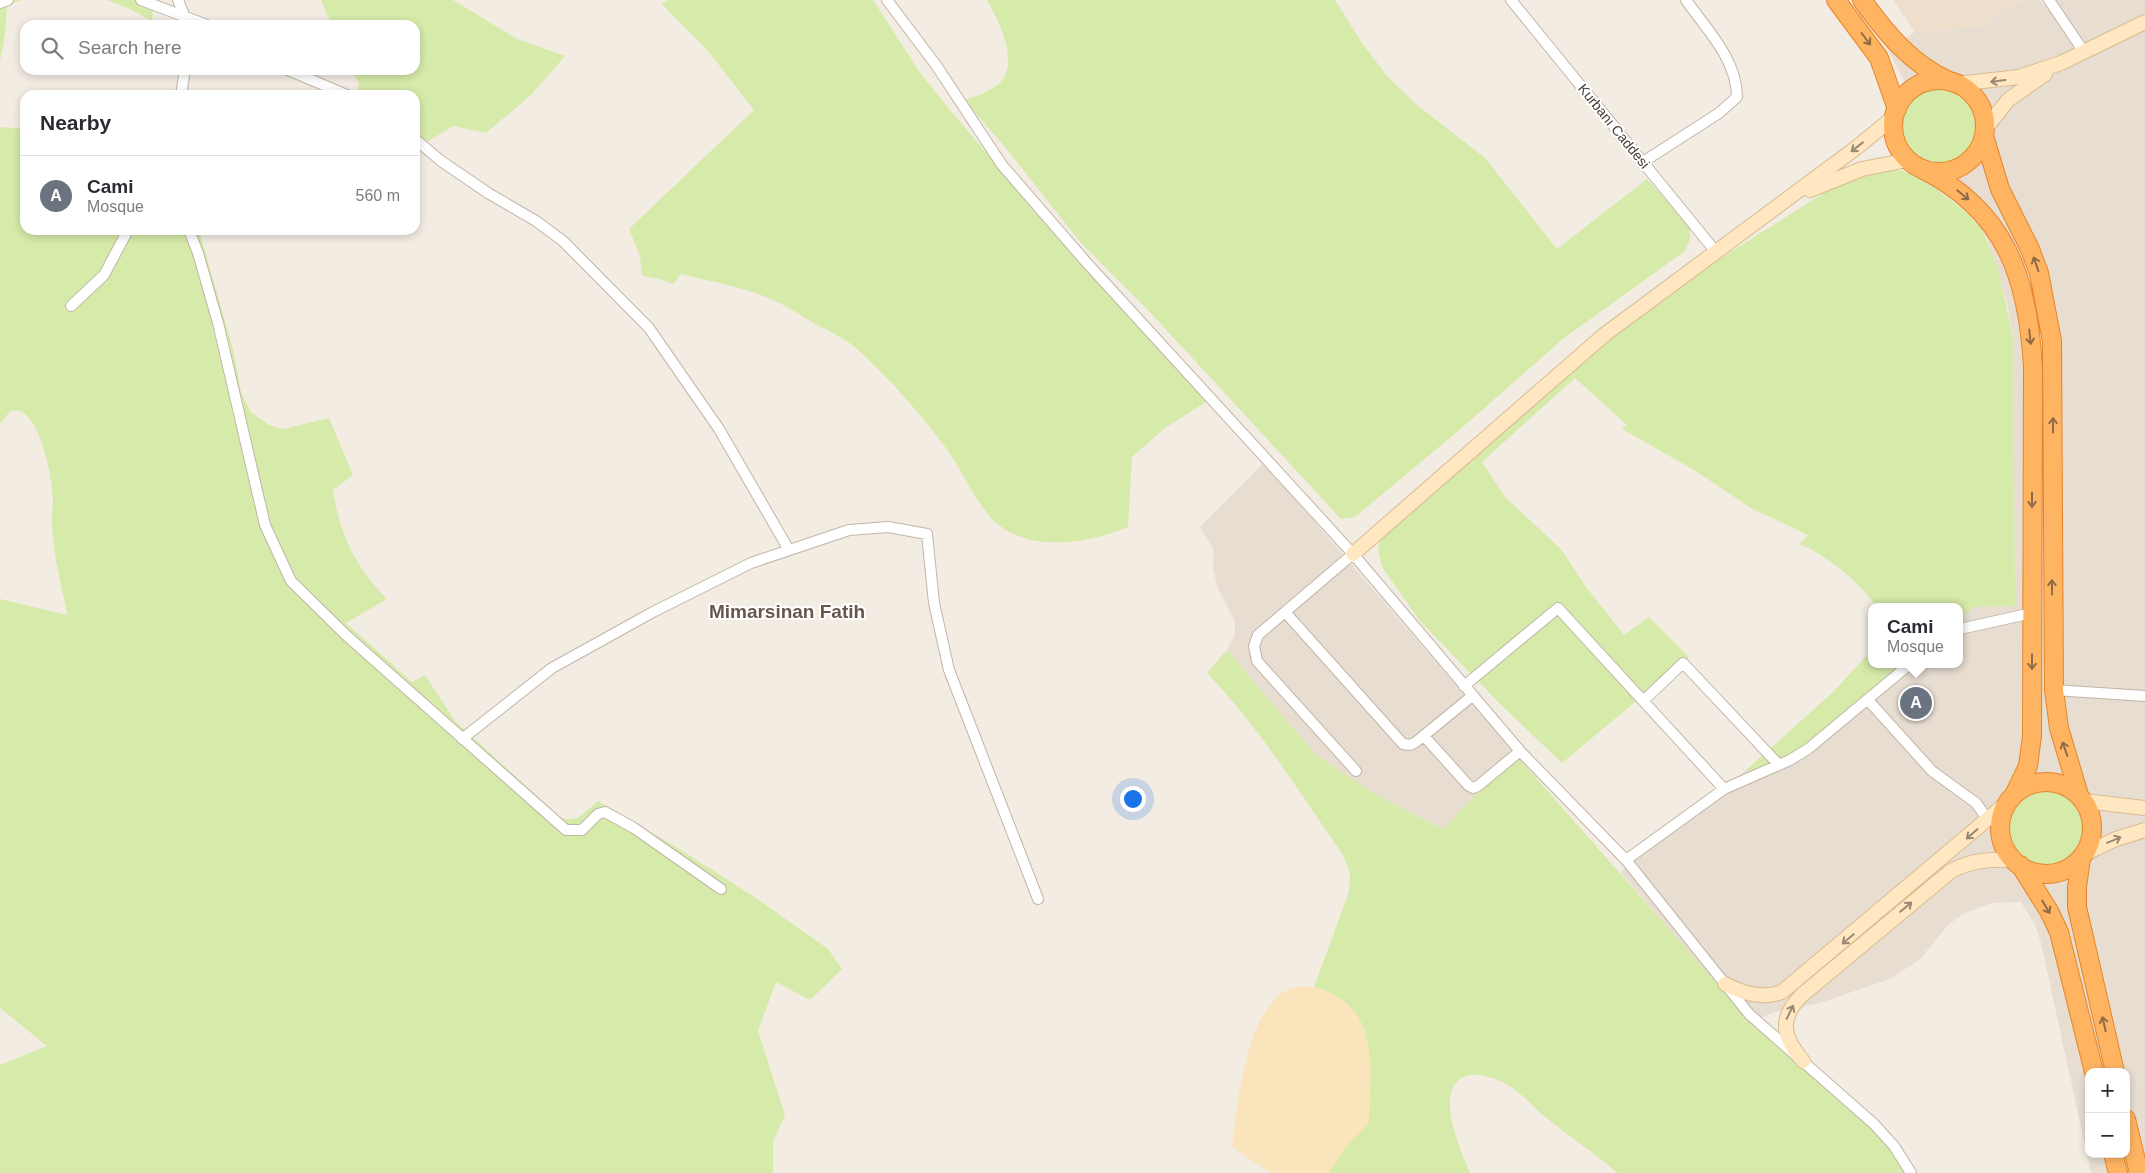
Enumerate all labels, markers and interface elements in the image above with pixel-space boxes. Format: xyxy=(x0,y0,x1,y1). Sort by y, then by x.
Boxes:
search box xyxy=(20,20,420,75)
one-way arrow xyxy=(1860,32,1871,45)
icon: search xyxy=(38,34,66,62)
text: Search here xyxy=(78,37,182,58)
one-way arrow xyxy=(1990,76,2006,86)
street label: Kurbanı Caddesi xyxy=(1575,80,1653,172)
text: Nearby xyxy=(40,111,111,134)
one-way arrow xyxy=(1850,142,1863,153)
text: Cami xyxy=(87,176,133,197)
text: A xyxy=(50,187,62,204)
text: 560 m xyxy=(356,187,400,204)
one-way arrow xyxy=(1956,189,1969,200)
text: Mosque xyxy=(87,198,144,215)
one-way arrow xyxy=(2031,257,2040,273)
one-way arrow xyxy=(2026,329,2035,345)
one-way arrow xyxy=(2048,417,2058,434)
one-way arrow xyxy=(2027,492,2037,508)
one-way arrow xyxy=(2047,580,2057,596)
district label: Mimarsinan Fatih xyxy=(709,601,865,622)
popup xyxy=(1868,603,1963,668)
text: Cami xyxy=(1887,616,1934,637)
text: Mosque xyxy=(1887,638,1944,655)
one-way arrow xyxy=(2027,654,2037,670)
pin: A xyxy=(1900,684,1932,722)
one-way arrow xyxy=(2060,741,2069,757)
your location xyxy=(1120,786,1146,812)
one-way arrow xyxy=(1966,828,1979,839)
one-way arrow xyxy=(2106,835,2121,845)
one-way arrow xyxy=(2041,899,2051,913)
one-way arrow xyxy=(1900,902,1913,913)
one-way arrow xyxy=(1842,933,1855,944)
one-way arrow xyxy=(1786,1005,1796,1020)
one-way arrow xyxy=(2099,1017,2108,1033)
map controls xyxy=(2085,1068,2130,1158)
button: + xyxy=(2085,1068,2130,1113)
button: − xyxy=(2085,1113,2130,1158)

